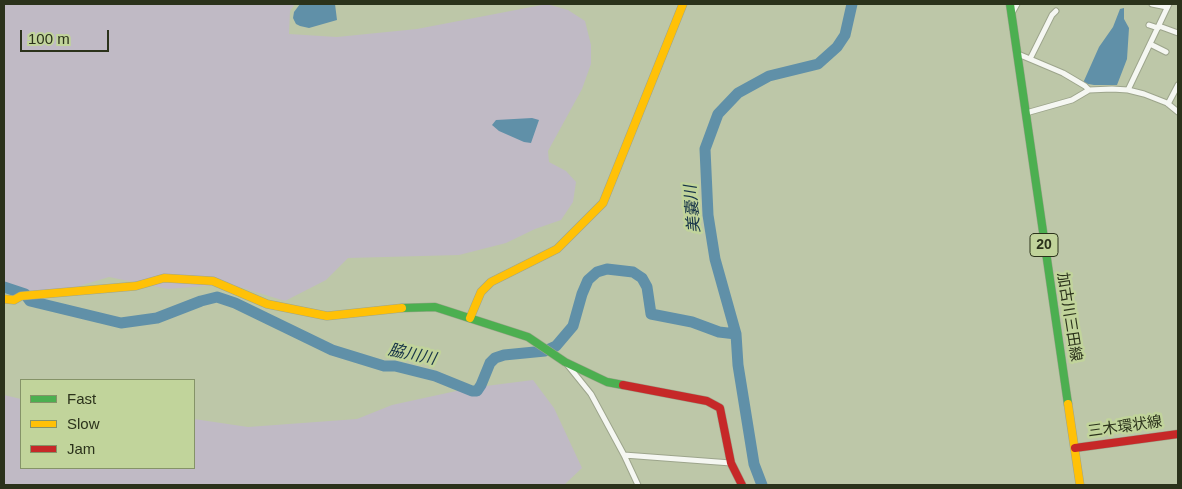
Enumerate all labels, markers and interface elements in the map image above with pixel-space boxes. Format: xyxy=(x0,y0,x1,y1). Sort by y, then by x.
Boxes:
scale bar xyxy=(22,20,111,52)
text: 100 m xyxy=(28,30,70,47)
water label: 美嚢川 xyxy=(681,184,705,234)
road number: 20 xyxy=(1030,234,1058,256)
street label: 加古川三田線 xyxy=(1053,271,1085,363)
water label: 脇川川 xyxy=(387,341,437,369)
legend xyxy=(20,379,195,469)
text: Fast xyxy=(67,390,96,407)
street label: 三木環状線 xyxy=(1087,413,1163,441)
text: Slow xyxy=(67,415,100,432)
text: Jam xyxy=(67,440,95,457)

